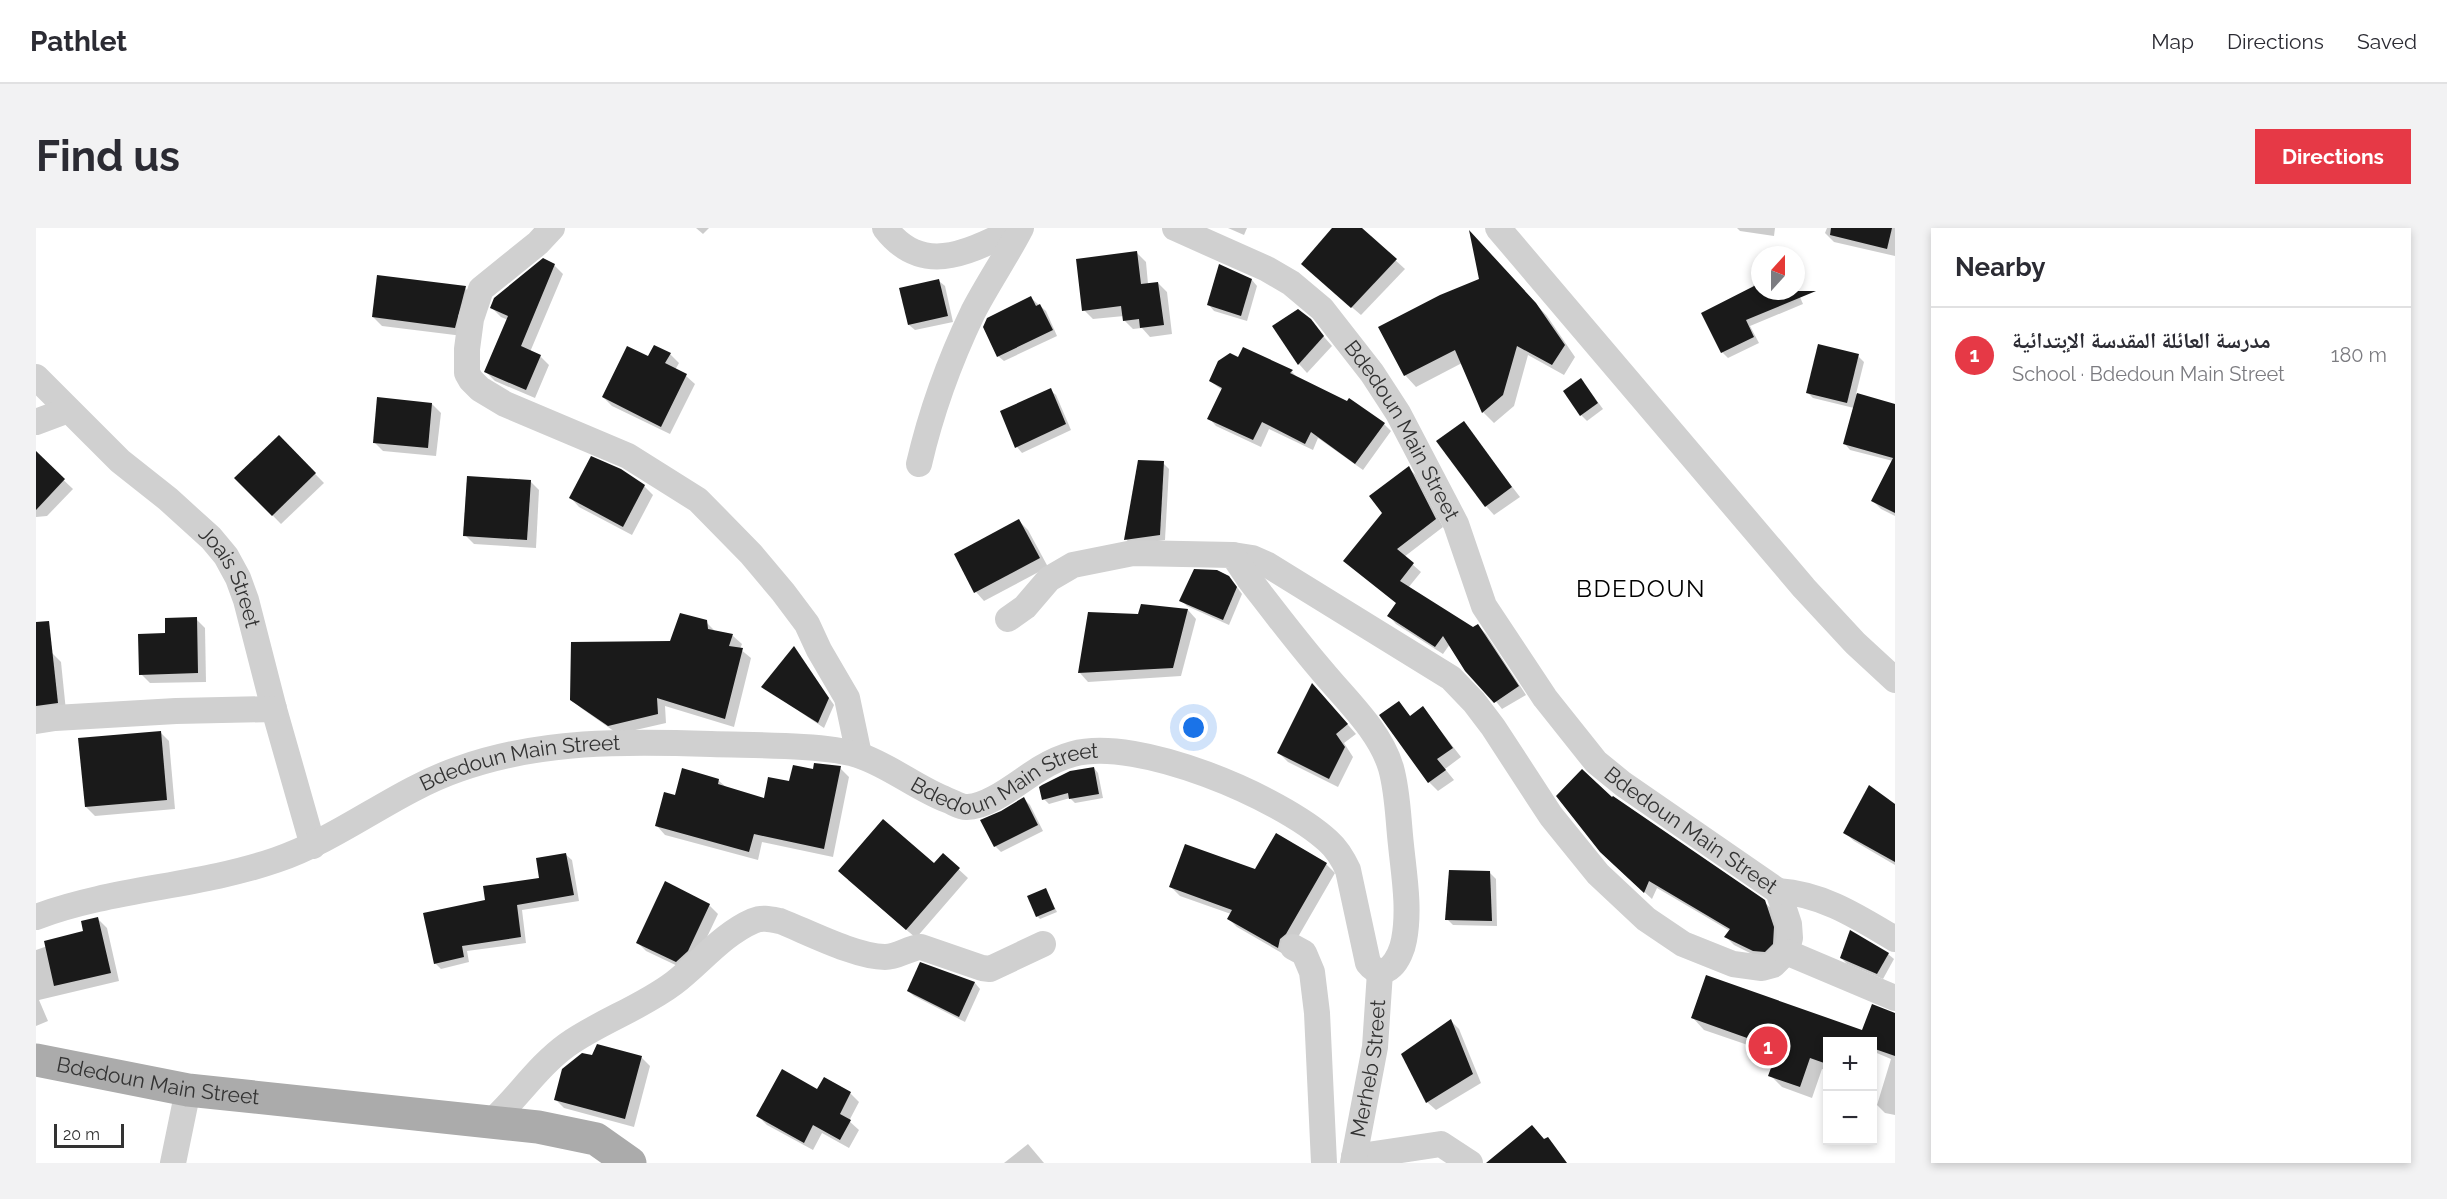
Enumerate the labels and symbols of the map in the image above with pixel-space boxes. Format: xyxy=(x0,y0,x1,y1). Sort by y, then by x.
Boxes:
north arrow xyxy=(1751,246,1805,300)
street label: Bdedoun Main Street xyxy=(1339,335,1465,525)
street label: Joais Street xyxy=(194,520,266,630)
district label: BDEDOUN xyxy=(1576,574,1706,603)
your location xyxy=(1179,713,1208,742)
street label: Bdedoun Main Street xyxy=(415,730,620,796)
street label: Bdedoun Main Street xyxy=(906,738,1099,819)
street label: Bdedoun Main Street xyxy=(1600,761,1782,899)
street label: Merheb Street xyxy=(1345,999,1390,1139)
pin: 1 xyxy=(1748,1024,1788,1068)
street label: Bdedoun Main Street xyxy=(55,1051,261,1109)
scale bar xyxy=(54,1121,124,1148)

